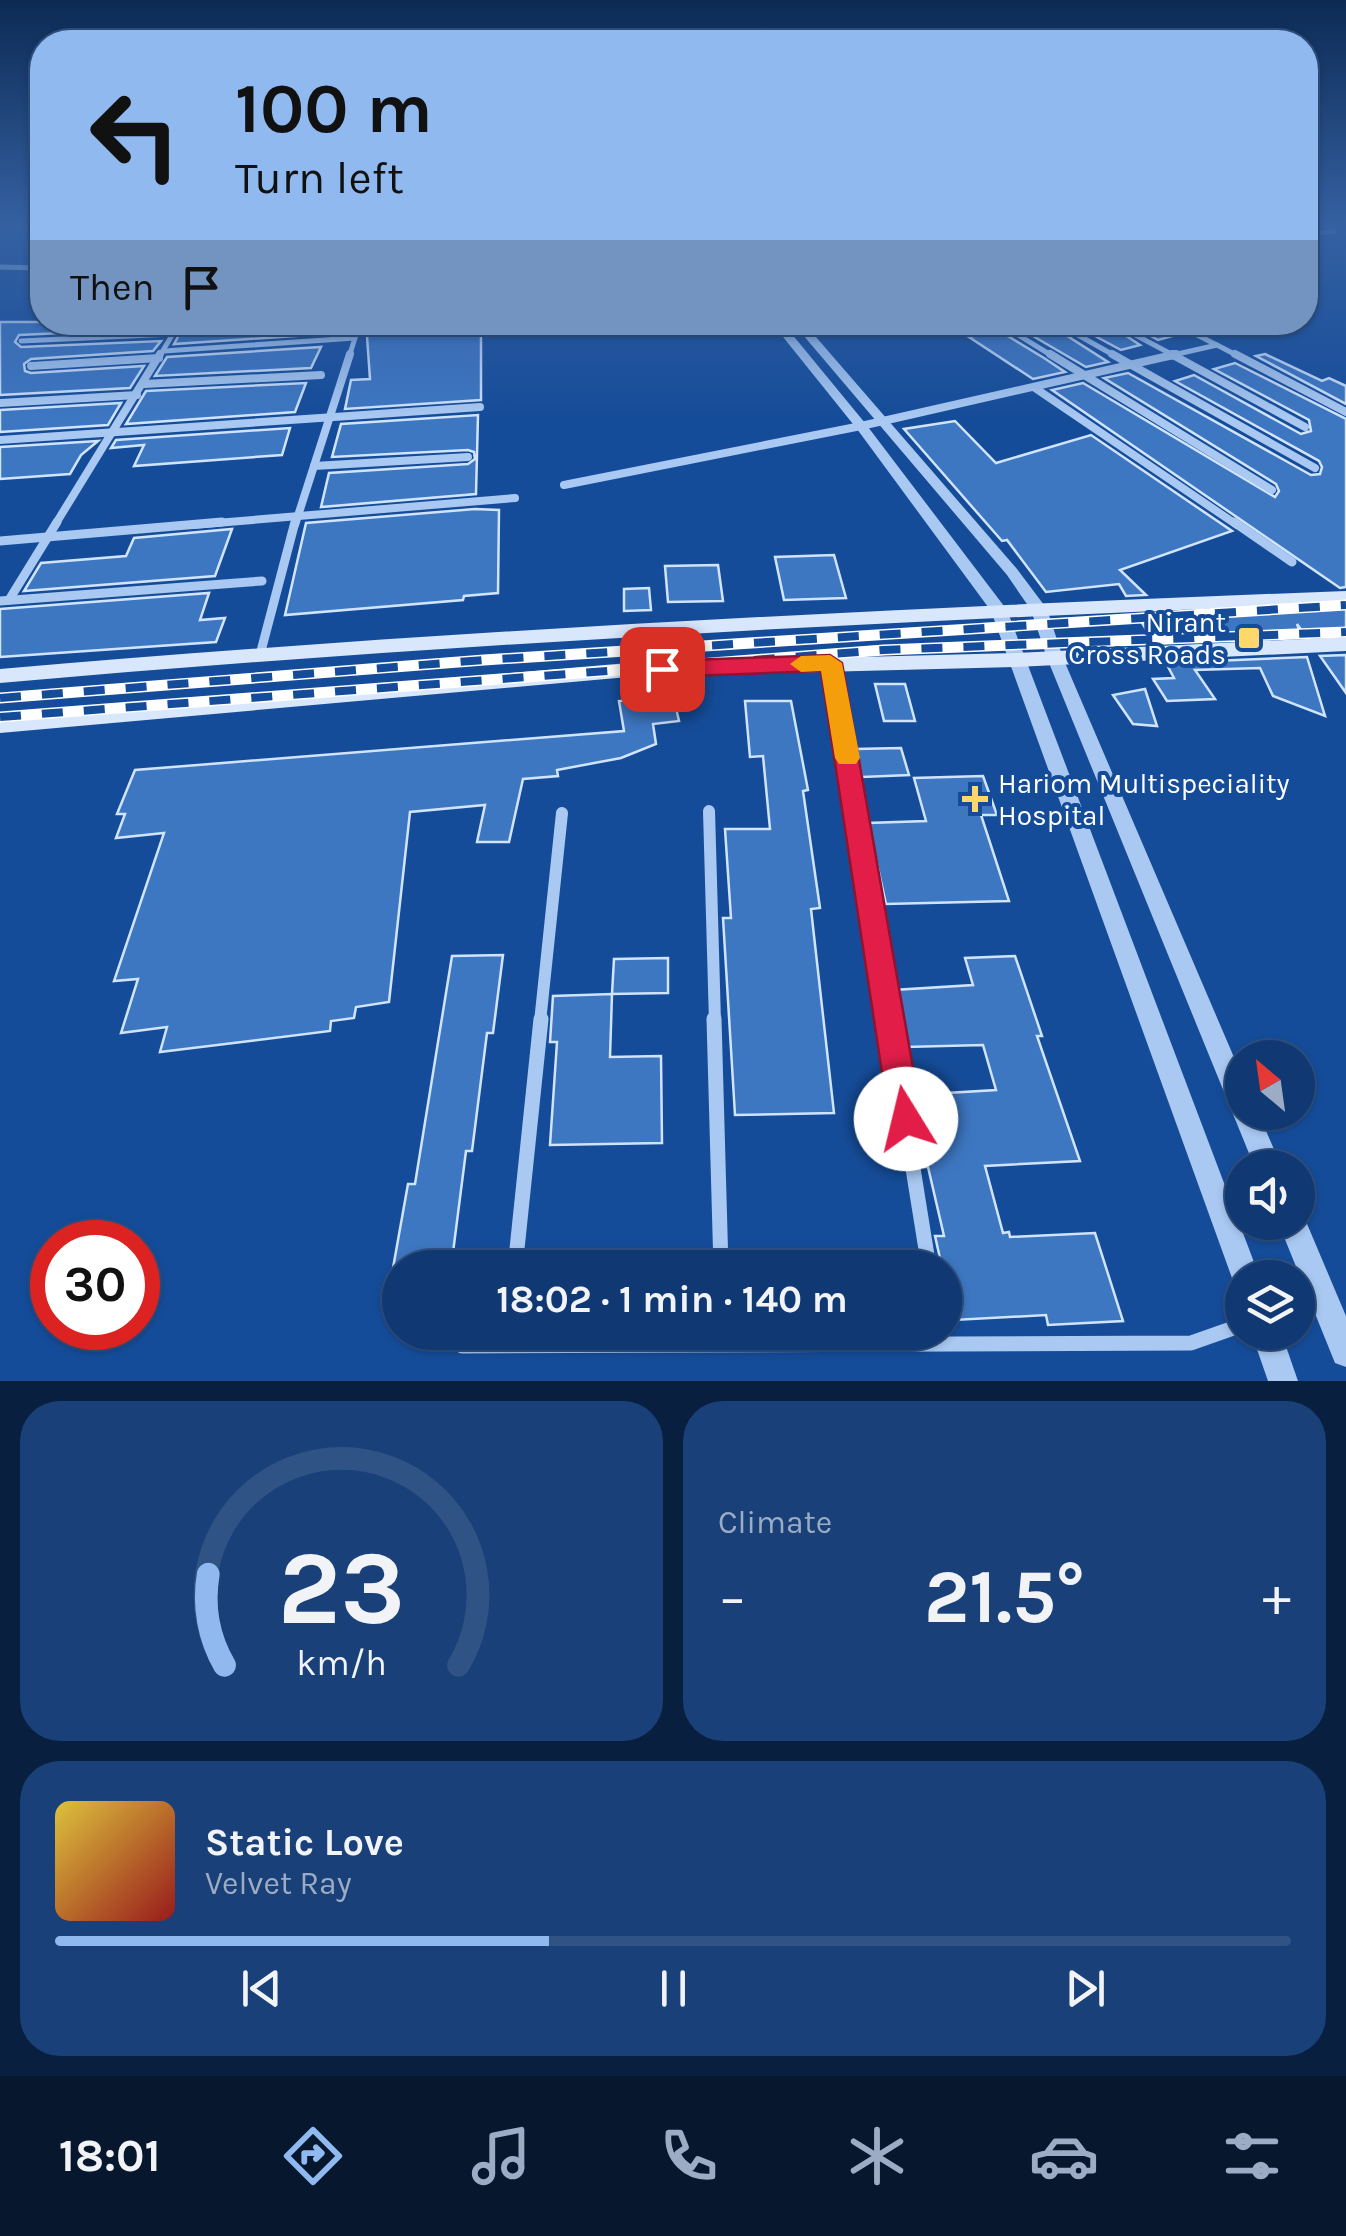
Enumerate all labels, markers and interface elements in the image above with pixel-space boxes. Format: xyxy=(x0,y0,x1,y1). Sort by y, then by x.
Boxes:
text: 100 m xyxy=(235,68,433,150)
icon: left xyxy=(70,70,200,200)
text: Turn left xyxy=(235,152,404,204)
icon: arrive xyxy=(174,260,229,315)
text: Then xyxy=(70,265,154,310)
place label: Nirant Cross Roads xyxy=(1068,606,1226,671)
marker: Nirant Cross Roads xyxy=(1236,625,1262,651)
pin xyxy=(620,627,705,712)
icon: arrive xyxy=(635,642,690,697)
place label: Hariom Multispeciality Hospital xyxy=(998,767,1290,832)
marker: Hariom Multispeciality Hospital xyxy=(962,786,988,812)
north arrow xyxy=(1225,1040,1315,1130)
map controls xyxy=(1225,1040,1315,1350)
position arrow xyxy=(854,1067,958,1171)
button: sound xyxy=(1225,1150,1315,1240)
speed limit sign: 30 xyxy=(30,1220,160,1350)
button: layers xyxy=(1225,1260,1315,1350)
text: 18:02 · 1 min · 140 m xyxy=(496,1277,848,1322)
text: Climate xyxy=(718,1504,832,1541)
text: 23 xyxy=(278,1528,405,1649)
text: 21.5° xyxy=(924,1553,1085,1641)
text: − xyxy=(718,1565,747,1629)
text: + xyxy=(1262,1565,1291,1629)
text: km/h xyxy=(296,1642,387,1684)
text: Static Love xyxy=(205,1820,404,1865)
text: Velvet Ray xyxy=(205,1865,352,1902)
icon: previous xyxy=(234,1961,289,2016)
icon: pause xyxy=(646,1961,701,2016)
icon: next xyxy=(1058,1961,1113,2016)
icon: directions xyxy=(278,2121,348,2191)
icon: music xyxy=(466,2121,536,2191)
icon: phone xyxy=(654,2121,724,2191)
icon: climate xyxy=(842,2121,912,2191)
icon: car xyxy=(1029,2121,1099,2191)
icon: filters xyxy=(1217,2121,1287,2191)
text: 18:01 xyxy=(59,2130,161,2182)

